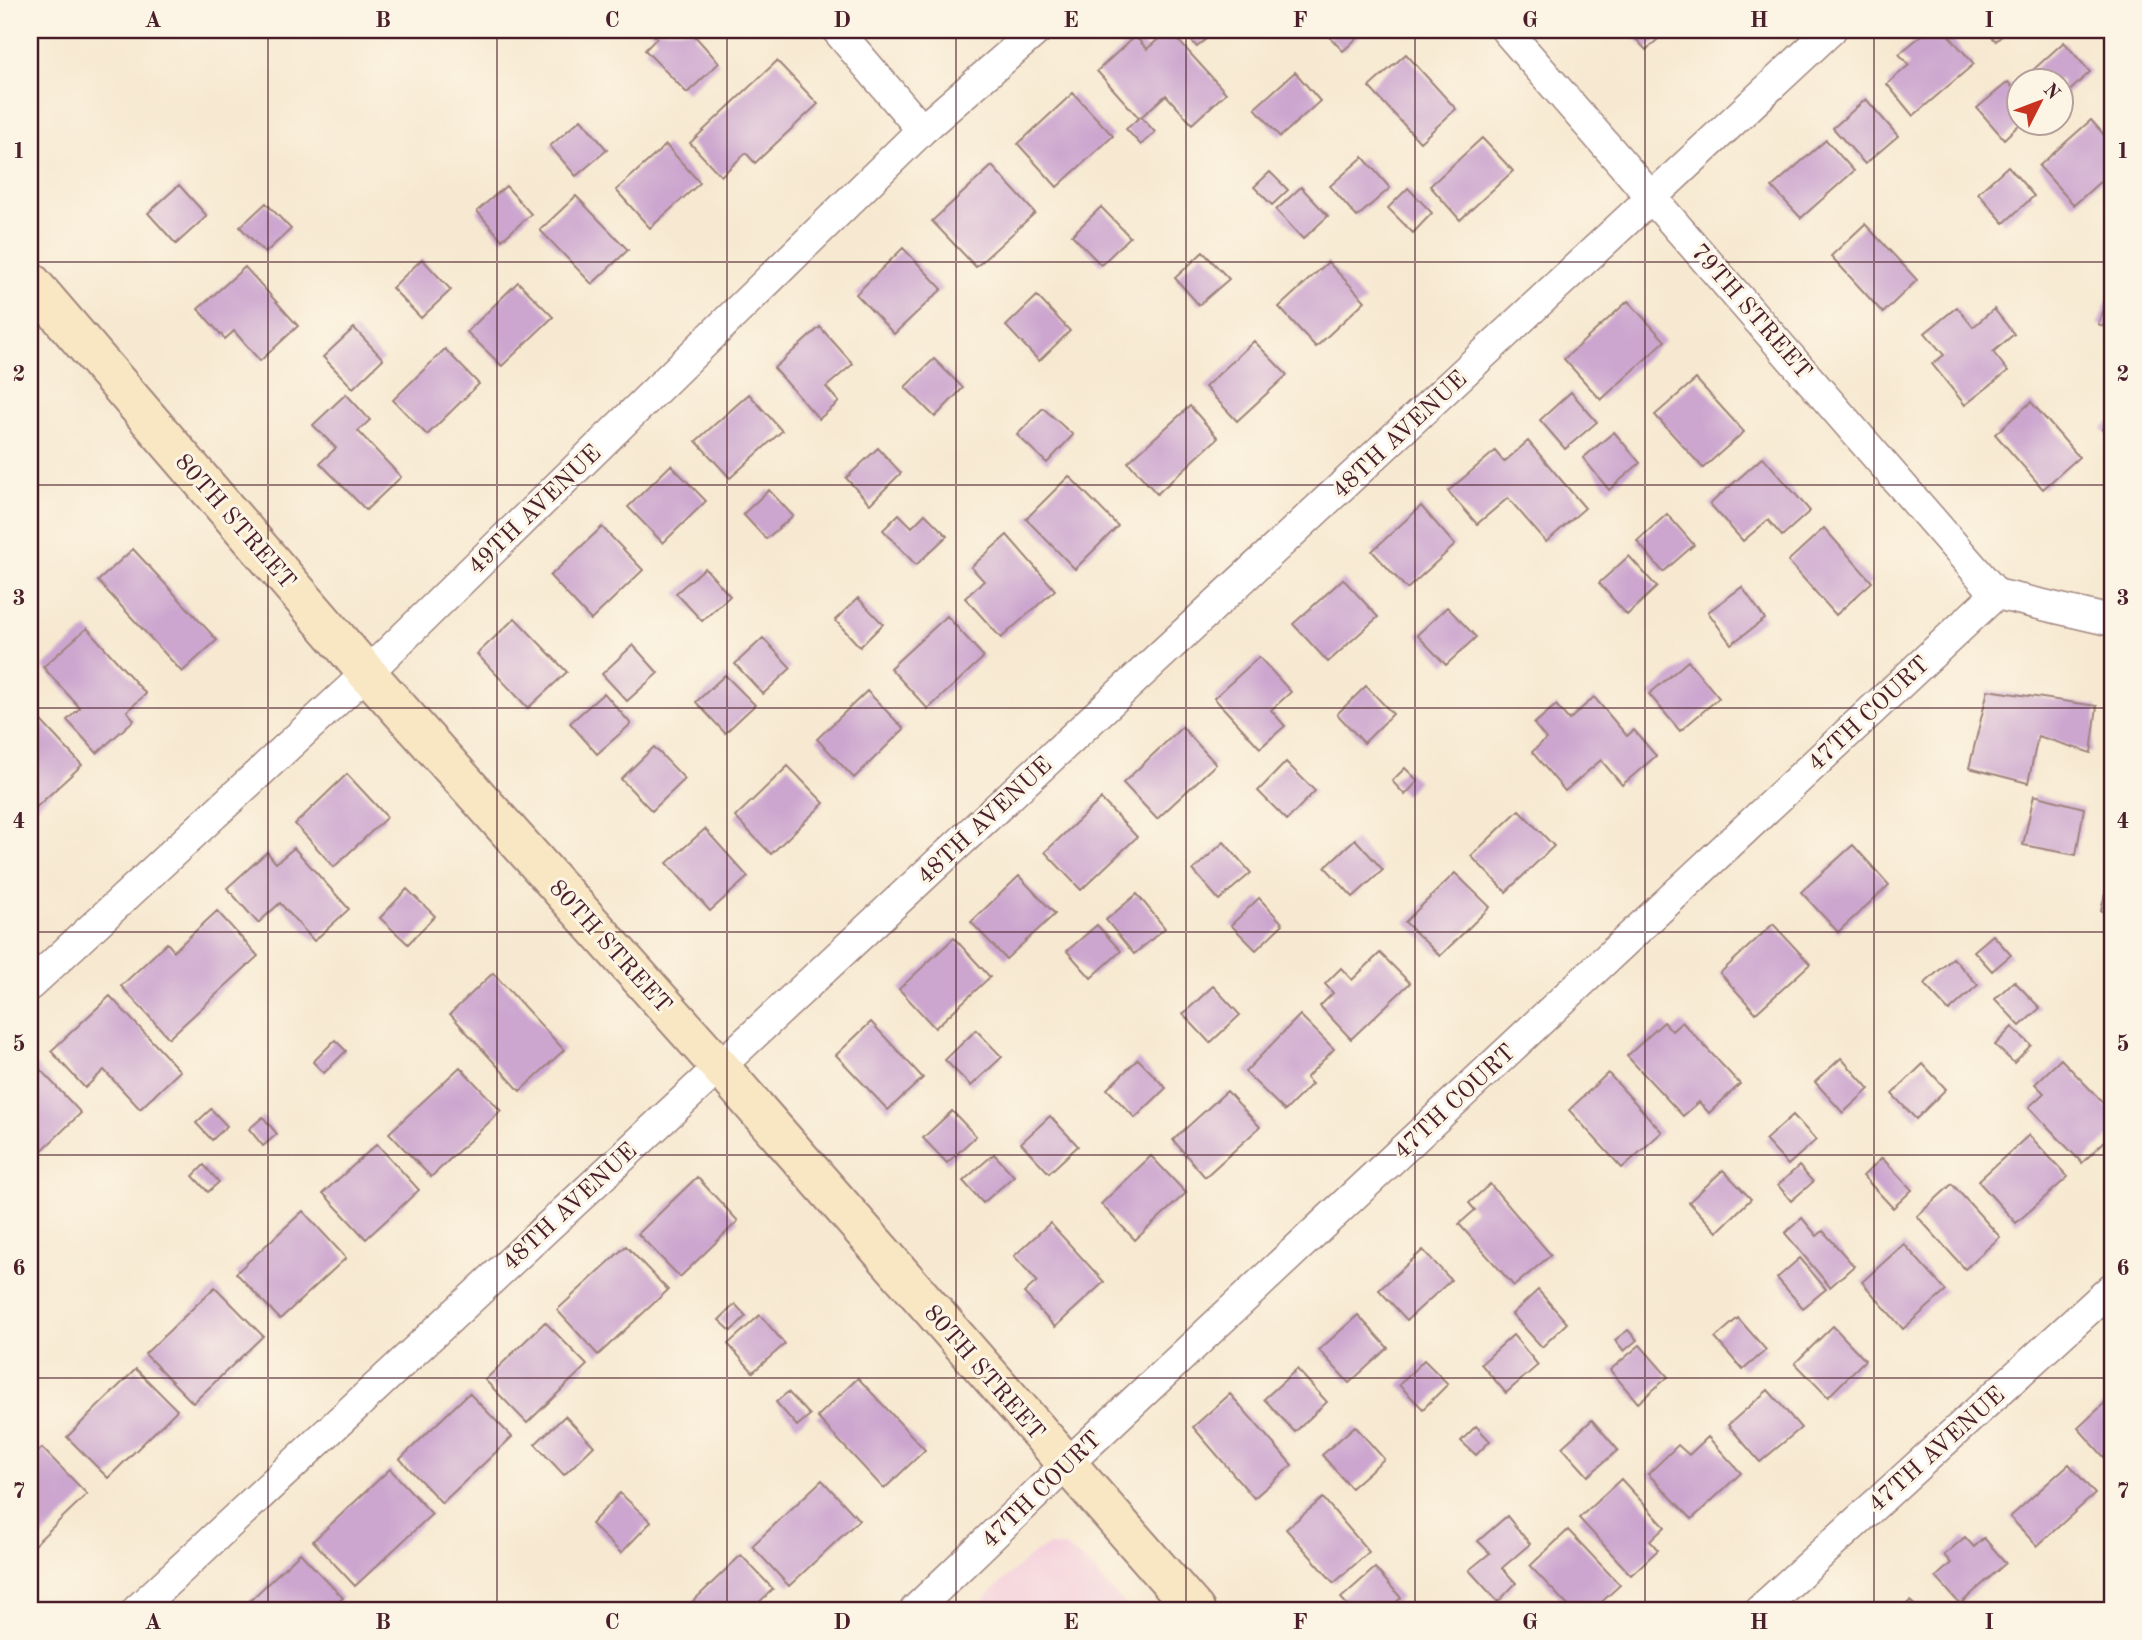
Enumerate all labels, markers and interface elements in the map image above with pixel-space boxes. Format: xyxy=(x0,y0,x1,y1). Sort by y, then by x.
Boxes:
text: A xyxy=(144,9,162,32)
text: B xyxy=(375,9,391,32)
text: C xyxy=(604,9,620,32)
text: D xyxy=(833,9,851,32)
text: E xyxy=(1063,9,1079,32)
text: F xyxy=(1292,9,1308,32)
text: G xyxy=(1522,9,1538,32)
text: H xyxy=(1750,9,1768,32)
text: I xyxy=(1984,9,1994,32)
north arrow xyxy=(2006,66,2076,136)
text: N xyxy=(2039,81,2063,104)
text: 1 xyxy=(12,140,26,163)
text: 1 xyxy=(2116,140,2130,163)
street label: 79TH STREET xyxy=(1686,240,1815,384)
text: 2 xyxy=(12,363,26,386)
text: 2 xyxy=(2116,363,2130,386)
street label: 48TH AVENUE xyxy=(1329,367,1472,504)
street label: 49TH AVENUE xyxy=(465,441,606,579)
street label: 80TH STREET xyxy=(170,450,299,594)
text: 3 xyxy=(12,587,26,610)
text: 3 xyxy=(2116,587,2130,610)
street label: 47TH COURT xyxy=(1804,653,1935,776)
street label: 48TH AVENUE xyxy=(914,753,1057,890)
text: 4 xyxy=(12,810,26,833)
text: 4 xyxy=(2116,810,2130,833)
street label: 80TH STREET xyxy=(544,876,675,1019)
text: 5 xyxy=(12,1033,26,1056)
text: 5 xyxy=(2116,1033,2130,1056)
street label: 47TH COURT xyxy=(1390,1041,1521,1164)
street label: 48TH AVENUE xyxy=(499,1139,642,1276)
text: 6 xyxy=(12,1257,26,1280)
text: 6 xyxy=(2116,1257,2130,1280)
street label: 80TH STREET xyxy=(919,1301,1048,1445)
street label: 47TH AVENUE xyxy=(1865,1383,2010,1518)
street label: 47TH COURT xyxy=(978,1428,1107,1553)
text: 7 xyxy=(12,1480,26,1503)
text: 7 xyxy=(2116,1480,2130,1503)
text: A xyxy=(144,1611,162,1634)
text: B xyxy=(375,1611,391,1634)
text: C xyxy=(604,1611,620,1634)
text: D xyxy=(833,1611,851,1634)
text: E xyxy=(1063,1611,1079,1634)
text: F xyxy=(1292,1611,1308,1634)
text: G xyxy=(1522,1611,1538,1634)
text: H xyxy=(1750,1611,1768,1634)
text: I xyxy=(1984,1611,1994,1634)

